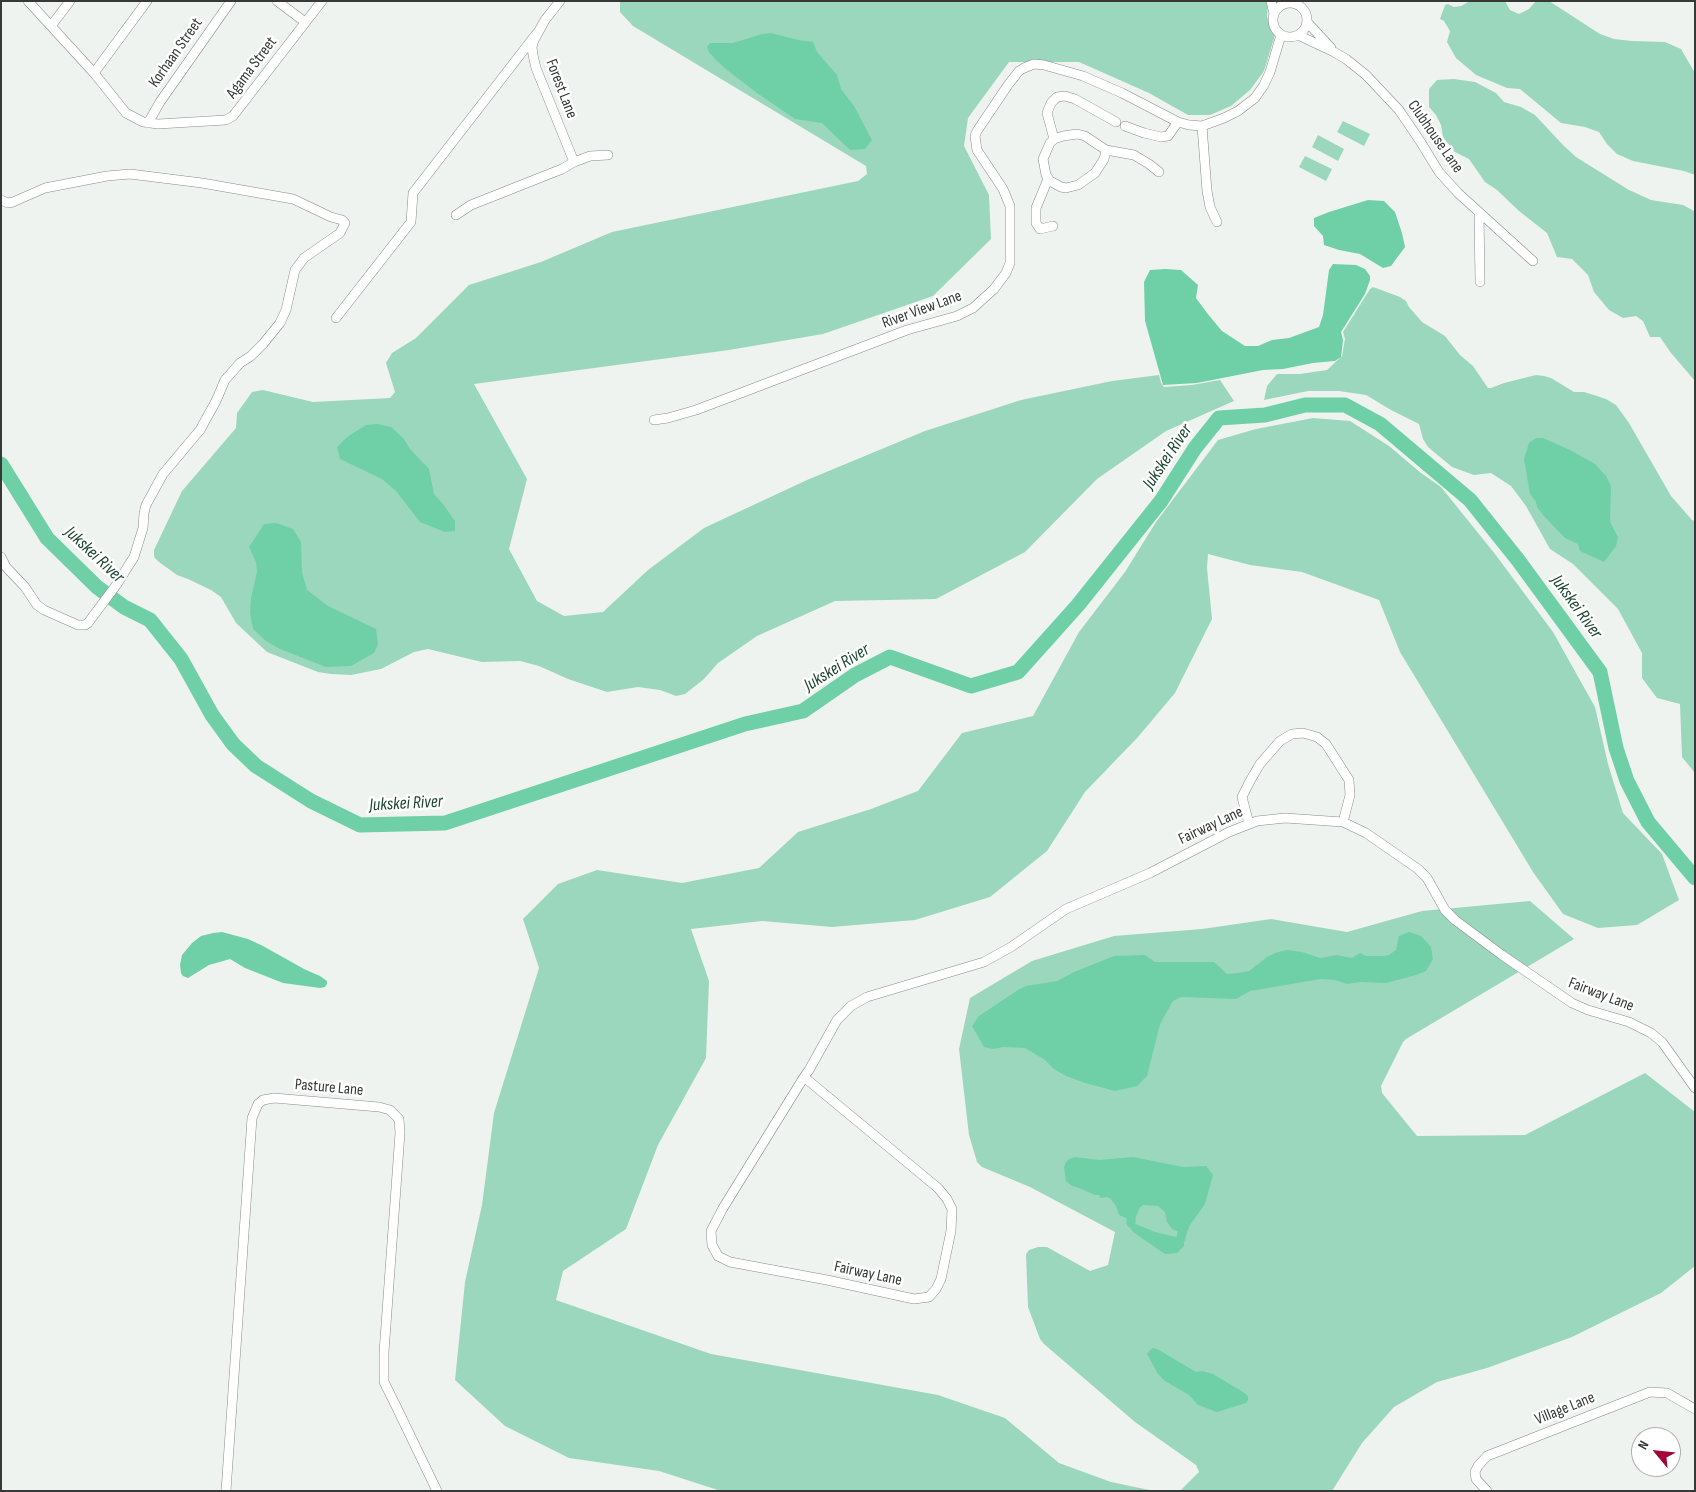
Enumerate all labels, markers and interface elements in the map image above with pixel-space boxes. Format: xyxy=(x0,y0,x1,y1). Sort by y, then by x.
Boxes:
street label: Korhaan Street xyxy=(145,15,207,91)
street label: Agama Street xyxy=(223,33,281,103)
street label: Forest Lane xyxy=(541,57,581,121)
street label: Clubhouse Lane xyxy=(1403,97,1467,177)
street label: River View Lane xyxy=(880,287,964,333)
water label: Jukskei River xyxy=(1138,420,1198,494)
water label: Jukskei River xyxy=(60,522,128,588)
water label: Jukskei River xyxy=(1546,571,1606,643)
water label: Jukskei River xyxy=(800,639,874,697)
water label: Jukskei River xyxy=(369,791,443,817)
street label: Fairway Lane xyxy=(1176,803,1246,849)
street label: Fairway Lane xyxy=(1566,974,1636,1016)
street label: Pasture Lane xyxy=(294,1075,364,1101)
street label: Fairway Lane xyxy=(832,1257,904,1291)
street label: Village Lane xyxy=(1532,1388,1598,1430)
north arrow xyxy=(1631,1427,1681,1477)
text: N xyxy=(1634,1438,1652,1452)

